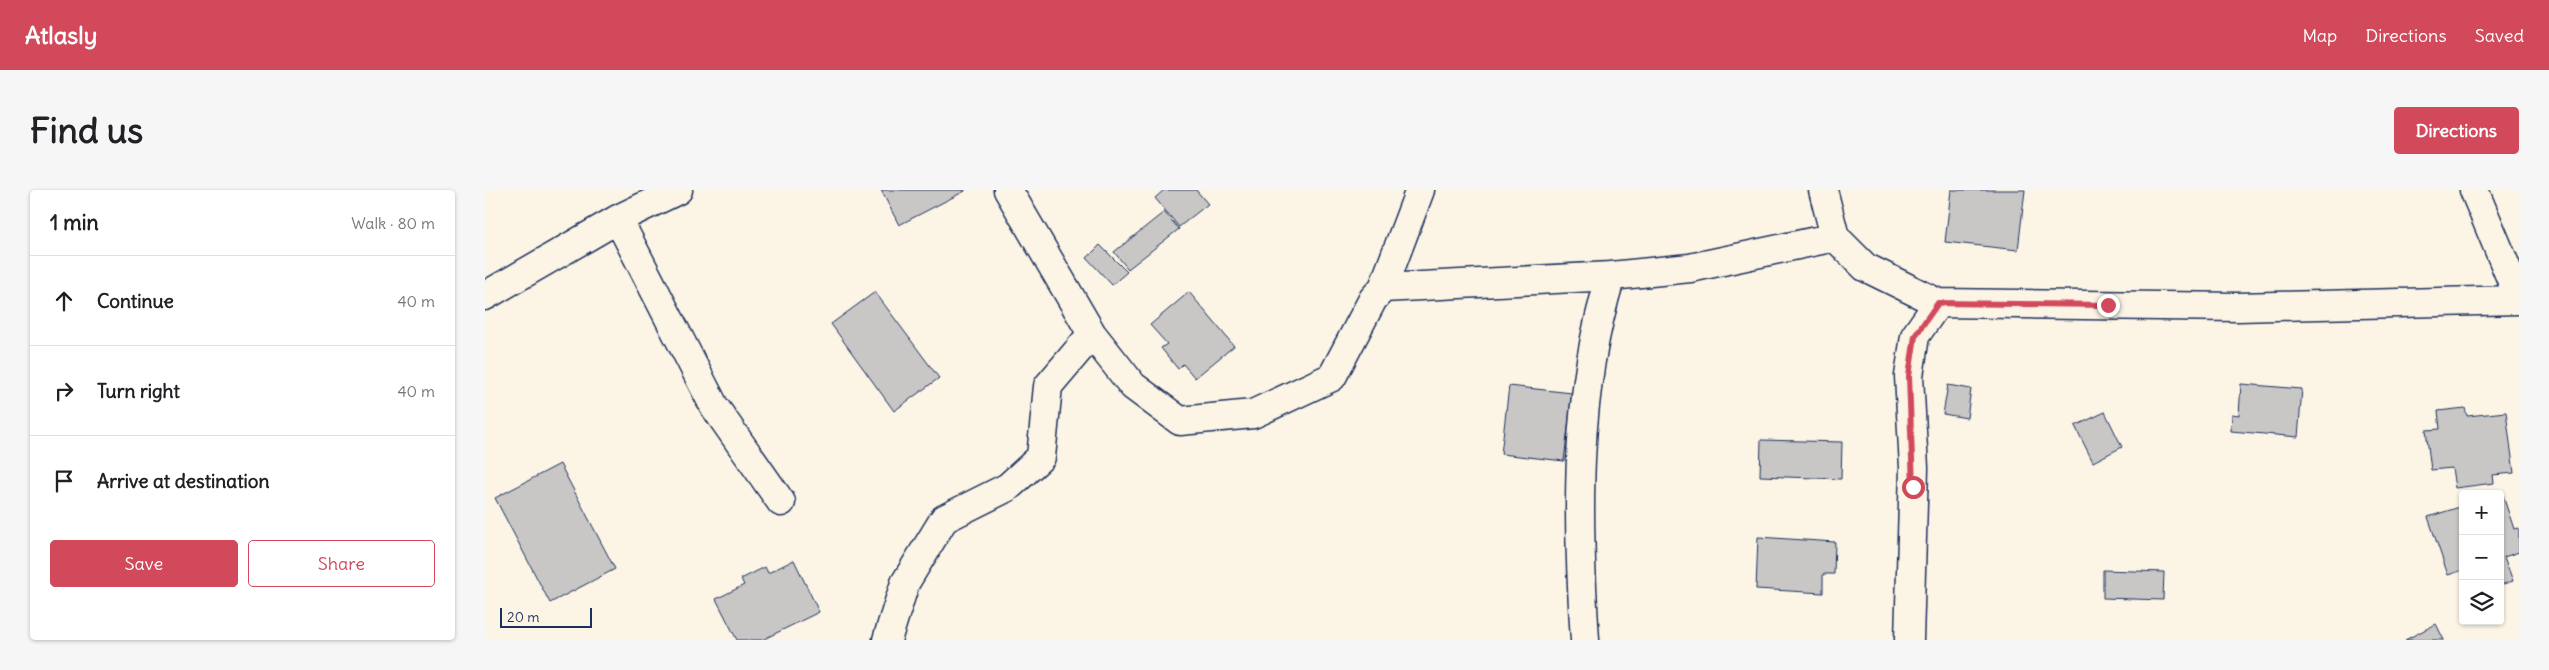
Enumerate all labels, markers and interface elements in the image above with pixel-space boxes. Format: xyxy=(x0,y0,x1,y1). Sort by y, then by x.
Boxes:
text: Atlasly xyxy=(25,20,97,50)
text: Map xyxy=(2302,24,2337,47)
text: Directions xyxy=(2365,24,2447,47)
text: Saved xyxy=(2475,24,2524,47)
button: Directions xyxy=(2394,107,2519,154)
text: Find us xyxy=(30,108,143,152)
text: 1 min xyxy=(50,209,99,236)
text: Walk · 80 m xyxy=(351,213,435,233)
icon: ahead xyxy=(50,287,78,315)
text: Continue xyxy=(97,289,174,313)
text: 40 m xyxy=(397,291,435,311)
route end xyxy=(2097,294,2120,317)
icon: right xyxy=(50,377,78,405)
text: Turn right xyxy=(97,379,180,403)
text: 40 m xyxy=(397,381,435,401)
icon: arrive xyxy=(50,467,78,495)
text: Arrive at destination xyxy=(97,469,270,493)
route start xyxy=(1902,476,1925,499)
map controls xyxy=(2459,490,2504,625)
button: + xyxy=(2459,490,2504,535)
button: − xyxy=(2459,535,2504,580)
button: Save xyxy=(50,540,238,587)
button: Share xyxy=(248,540,435,587)
button: layers xyxy=(2459,580,2504,625)
scale bar xyxy=(500,605,593,628)
text: 20 m xyxy=(507,608,540,626)

